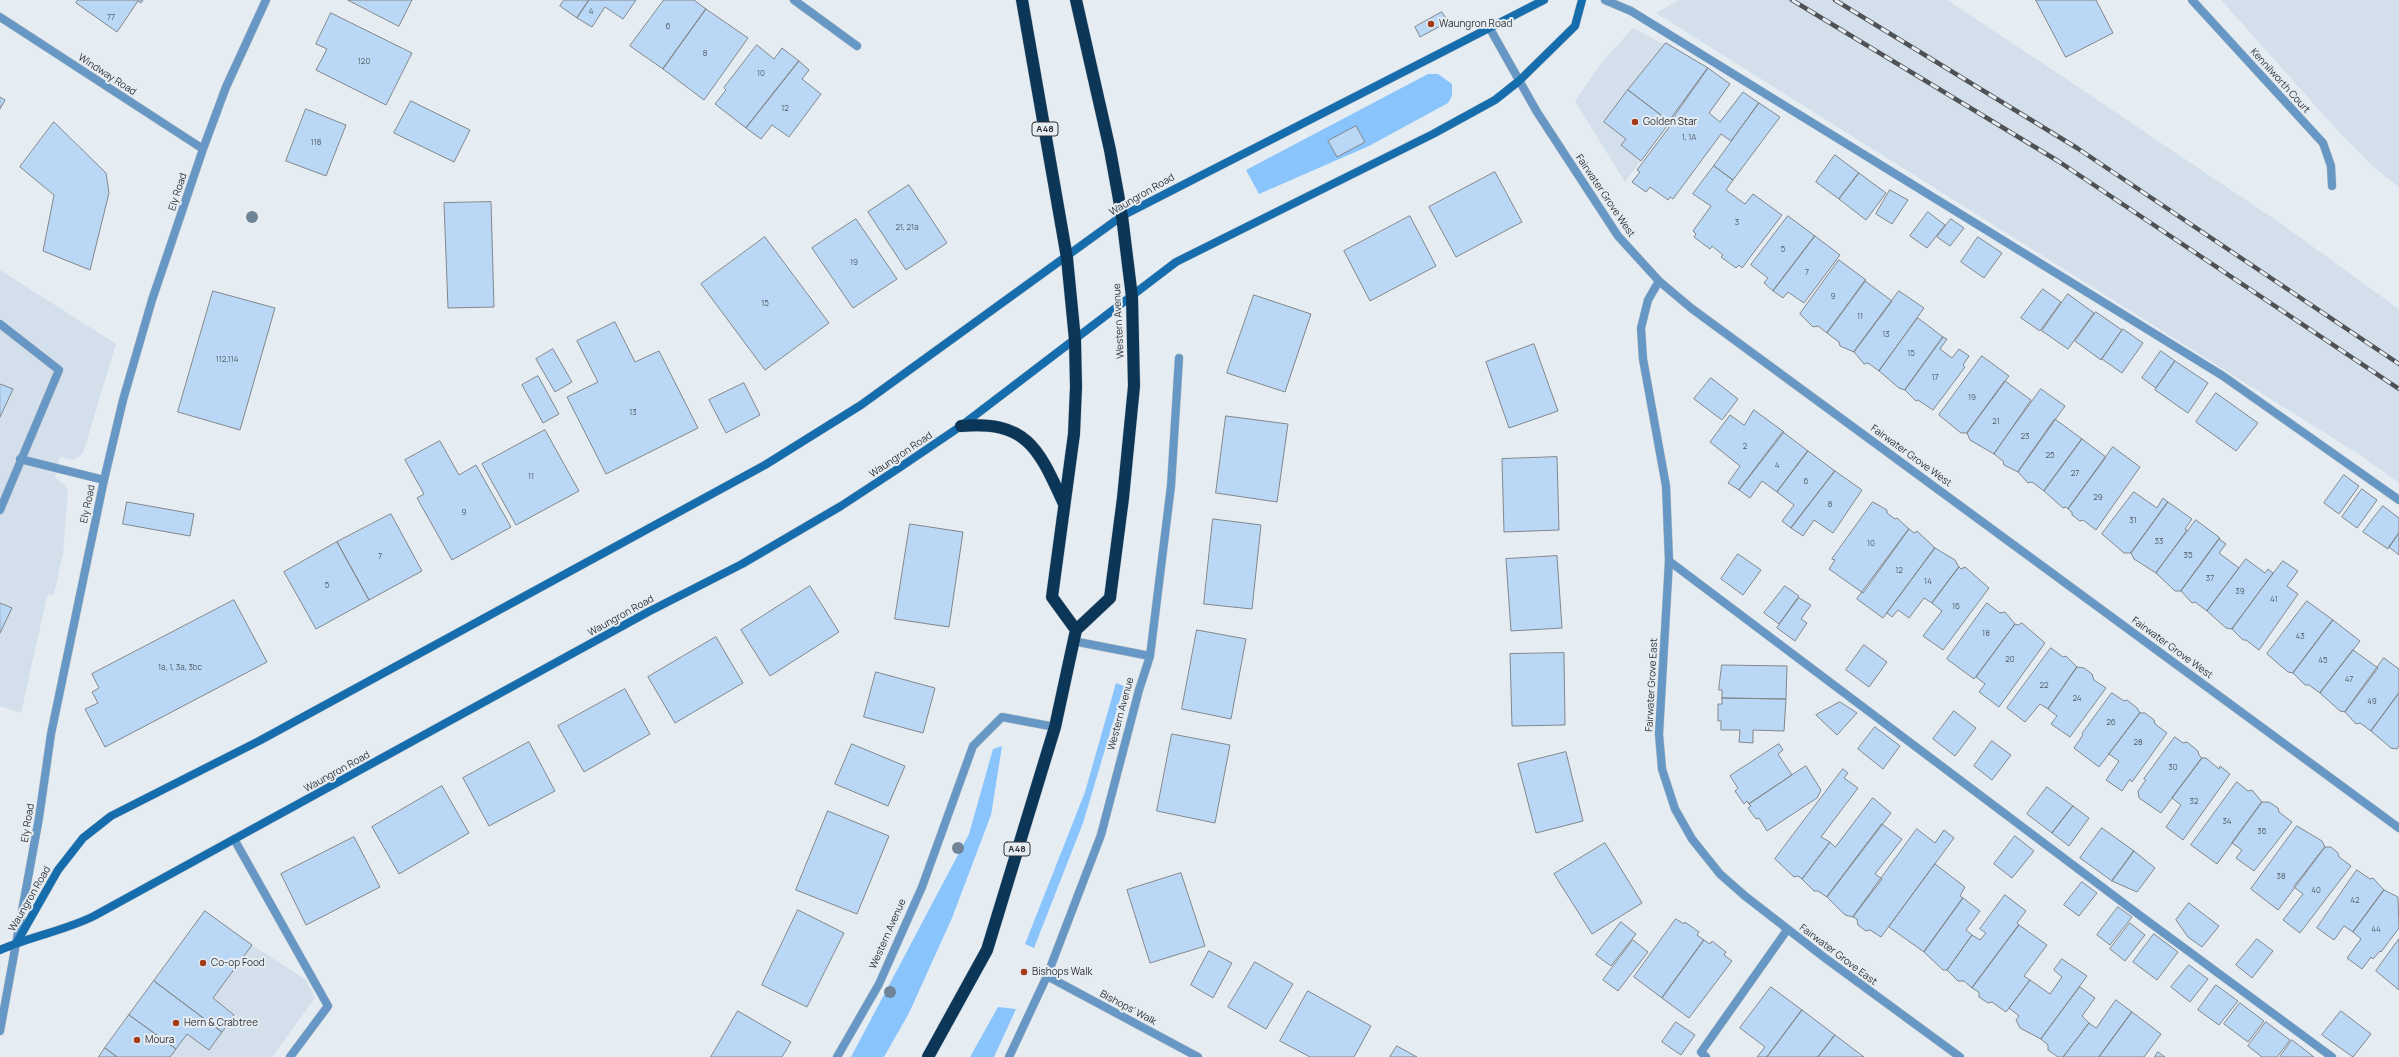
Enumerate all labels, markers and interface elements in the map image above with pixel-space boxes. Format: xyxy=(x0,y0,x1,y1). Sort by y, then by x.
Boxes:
house number: 4 xyxy=(589,7,593,17)
house number: 77 xyxy=(107,13,115,23)
place label: Waungron Road xyxy=(1439,18,1512,30)
marker: Waungron Road xyxy=(1426,19,1436,29)
house number: 6 xyxy=(666,22,670,32)
street label: Kennilworth Court xyxy=(2248,46,2312,116)
house number: 8 xyxy=(703,49,707,59)
street label: Windway Road xyxy=(76,52,138,98)
house number: 120 xyxy=(358,57,370,67)
house number: 10 xyxy=(757,69,765,79)
house number: 12 xyxy=(781,104,789,114)
place label: Golden Star xyxy=(1643,116,1697,128)
marker: Golden Star xyxy=(1630,117,1640,127)
road number: A48 xyxy=(1032,122,1058,136)
house number: 1, 1A xyxy=(1682,133,1696,143)
house number: 118 xyxy=(311,138,321,148)
street label: Fairwater Grove West xyxy=(1573,152,1637,240)
street label: Waungron Road xyxy=(1107,171,1177,219)
street label: Ely Road xyxy=(166,172,190,212)
house number: 3 xyxy=(1735,218,1739,228)
house number: 21, 21a xyxy=(895,223,919,233)
house number: 5 xyxy=(1781,245,1785,255)
house number: 19 xyxy=(850,258,858,268)
house number: 7 xyxy=(1805,268,1809,278)
street label: Western Avenue xyxy=(1111,283,1127,359)
house number: 9 xyxy=(1831,292,1835,302)
house number: 15 xyxy=(761,299,769,309)
house number: 11 xyxy=(1857,312,1863,322)
house number: 13 xyxy=(1882,330,1890,340)
house number: 15 xyxy=(1907,349,1915,359)
house number: 112,114 xyxy=(216,355,238,365)
house number: 17 xyxy=(1931,373,1939,383)
house number: 19 xyxy=(1968,393,1976,403)
house number: 13 xyxy=(629,408,637,418)
house number: 21 xyxy=(1992,417,2000,427)
street label: Fairwater Grove West xyxy=(1868,423,1954,489)
street label: Waungron Road xyxy=(867,430,935,480)
house number: 23 xyxy=(2021,432,2029,442)
house number: 2 xyxy=(1743,442,1747,452)
house number: 25 xyxy=(2045,451,2055,461)
house number: 4 xyxy=(1775,461,1779,471)
house number: 27 xyxy=(2071,469,2079,479)
house number: 11 xyxy=(528,472,534,482)
house number: 6 xyxy=(1804,477,1808,487)
street label: Ely Road xyxy=(78,484,98,524)
house number: 29 xyxy=(2093,493,2103,503)
house number: 8 xyxy=(1828,500,1832,510)
house number: 9 xyxy=(462,508,466,518)
house number: 31 xyxy=(2129,516,2137,526)
house number: 33 xyxy=(2155,537,2163,547)
house number: 10 xyxy=(1867,539,1875,549)
house number: 35 xyxy=(2183,551,2193,561)
house number: 7 xyxy=(378,552,382,562)
house number: 12 xyxy=(1895,566,1903,576)
house number: 37 xyxy=(2206,574,2214,584)
house number: 14 xyxy=(1924,577,1932,587)
house number: 5 xyxy=(325,581,329,591)
house number: 39 xyxy=(2235,587,2245,597)
street label: Waungron Road xyxy=(586,593,656,639)
house number: 41 xyxy=(2270,595,2278,605)
house number: 16 xyxy=(1952,602,1960,612)
street label: Fairwater Grove West xyxy=(2129,615,2215,681)
house number: 18 xyxy=(1982,629,1990,639)
house number: 43 xyxy=(2295,632,2305,642)
street label: Fairwater Grove East xyxy=(1644,638,1660,732)
house number: 20 xyxy=(2005,655,2015,665)
house number: 45 xyxy=(2318,656,2328,666)
house number: 1a, 1, 3a, 3bc xyxy=(158,663,202,673)
house number: 47 xyxy=(2345,675,2353,685)
street label: Western Avenue xyxy=(1105,676,1137,752)
house number: 22 xyxy=(2039,681,2049,691)
house number: 24 xyxy=(2072,694,2082,704)
house number: 49 xyxy=(2367,697,2377,707)
house number: 26 xyxy=(2106,718,2116,728)
house number: 28 xyxy=(2133,738,2143,748)
street label: Waungron Road xyxy=(302,749,372,795)
house number: 30 xyxy=(2168,763,2178,773)
house number: 32 xyxy=(2190,797,2198,807)
street label: Ely Road xyxy=(19,803,37,843)
house number: 34 xyxy=(2222,817,2232,827)
house number: 36 xyxy=(2257,827,2267,837)
road number: A48 xyxy=(1004,842,1030,856)
street label: Waungron Road xyxy=(6,864,54,934)
house number: 38 xyxy=(2276,872,2286,882)
house number: 40 xyxy=(2311,886,2321,896)
house number: 42 xyxy=(2350,896,2360,906)
street label: Western Avenue xyxy=(867,897,909,971)
street label: Fairwater Grove East xyxy=(1797,922,1879,988)
house number: 44 xyxy=(2371,925,2381,935)
place label: Co-op Food xyxy=(211,957,265,969)
marker: Co-op Food xyxy=(198,958,208,968)
place label: Bishops Walk xyxy=(1032,966,1092,978)
marker: Bishops Walk xyxy=(1019,967,1029,977)
street label: Bishops' Walk xyxy=(1098,988,1158,1028)
place label: Hern & Crabtree xyxy=(184,1017,258,1029)
marker: Hern & Crabtree xyxy=(171,1018,181,1028)
place label: Moura xyxy=(145,1034,174,1046)
marker: Moura xyxy=(132,1035,142,1045)

